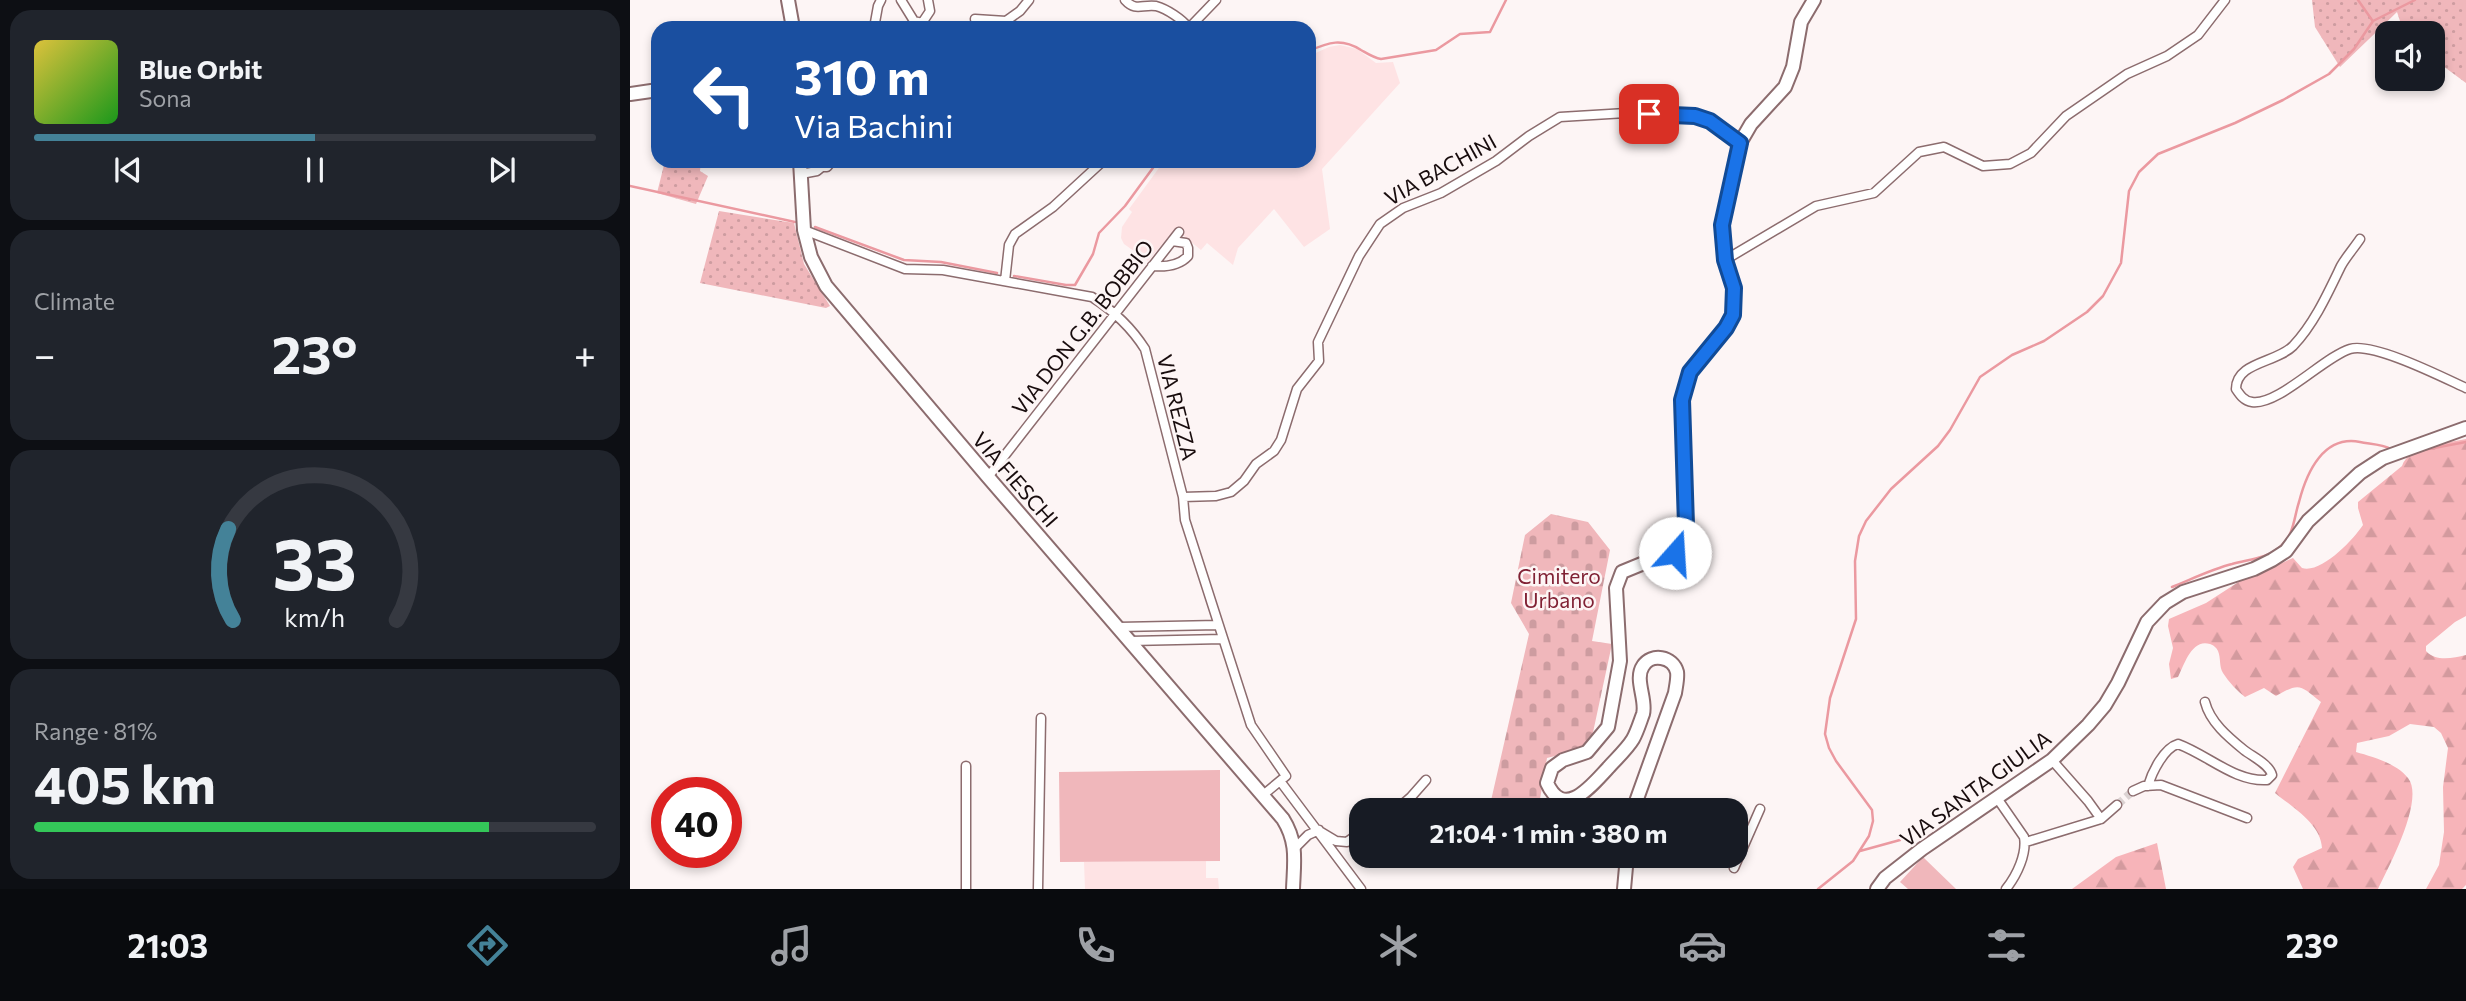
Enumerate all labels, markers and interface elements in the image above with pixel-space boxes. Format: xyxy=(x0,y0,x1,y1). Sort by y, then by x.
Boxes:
map controls xyxy=(2375,21,2445,91)
button: sound xyxy=(2375,21,2445,91)
text: 310 m xyxy=(794,45,929,105)
icon: left xyxy=(679,49,770,140)
text: Blue Orbit xyxy=(139,53,262,84)
text: Sona xyxy=(139,84,191,112)
pin xyxy=(1619,84,1679,144)
icon: arrive xyxy=(1630,95,1668,133)
text: Via Bachini xyxy=(794,105,953,145)
street label: VIA BACHINI xyxy=(1380,128,1500,210)
icon: previous xyxy=(109,151,147,189)
icon: pause xyxy=(296,151,334,189)
icon: next xyxy=(483,151,521,189)
street label: VIA DON G.B. BOBBIO xyxy=(1006,235,1158,419)
text: Climate xyxy=(34,287,115,315)
text: 23° xyxy=(272,321,358,385)
text: − xyxy=(34,330,56,377)
text: + xyxy=(574,330,596,377)
street label: VIA REZZA xyxy=(1153,352,1203,462)
street label: VIA FIESCHI xyxy=(968,426,1064,532)
position arrow xyxy=(1638,516,1712,590)
text: 33 xyxy=(273,517,357,606)
park label: Cimitero Urbano xyxy=(1517,563,1601,612)
text: km/h xyxy=(285,602,345,632)
text: Range · 81% xyxy=(34,717,157,745)
street label: VIA SANTA GIULIA xyxy=(1895,725,2055,851)
text: 405 km xyxy=(34,751,216,815)
speed limit sign: 40 xyxy=(651,777,742,868)
text: 21:04 · 1 min · 380 m xyxy=(1429,817,1668,848)
icon: directions xyxy=(463,921,512,970)
icon: music xyxy=(767,921,816,970)
icon: phone xyxy=(1071,921,1120,970)
icon: climate xyxy=(1374,921,1423,970)
icon: car xyxy=(1678,921,1727,970)
icon: filters xyxy=(1982,921,2031,970)
text: 21:03 xyxy=(127,925,208,965)
text: 23° xyxy=(2286,925,2339,965)

